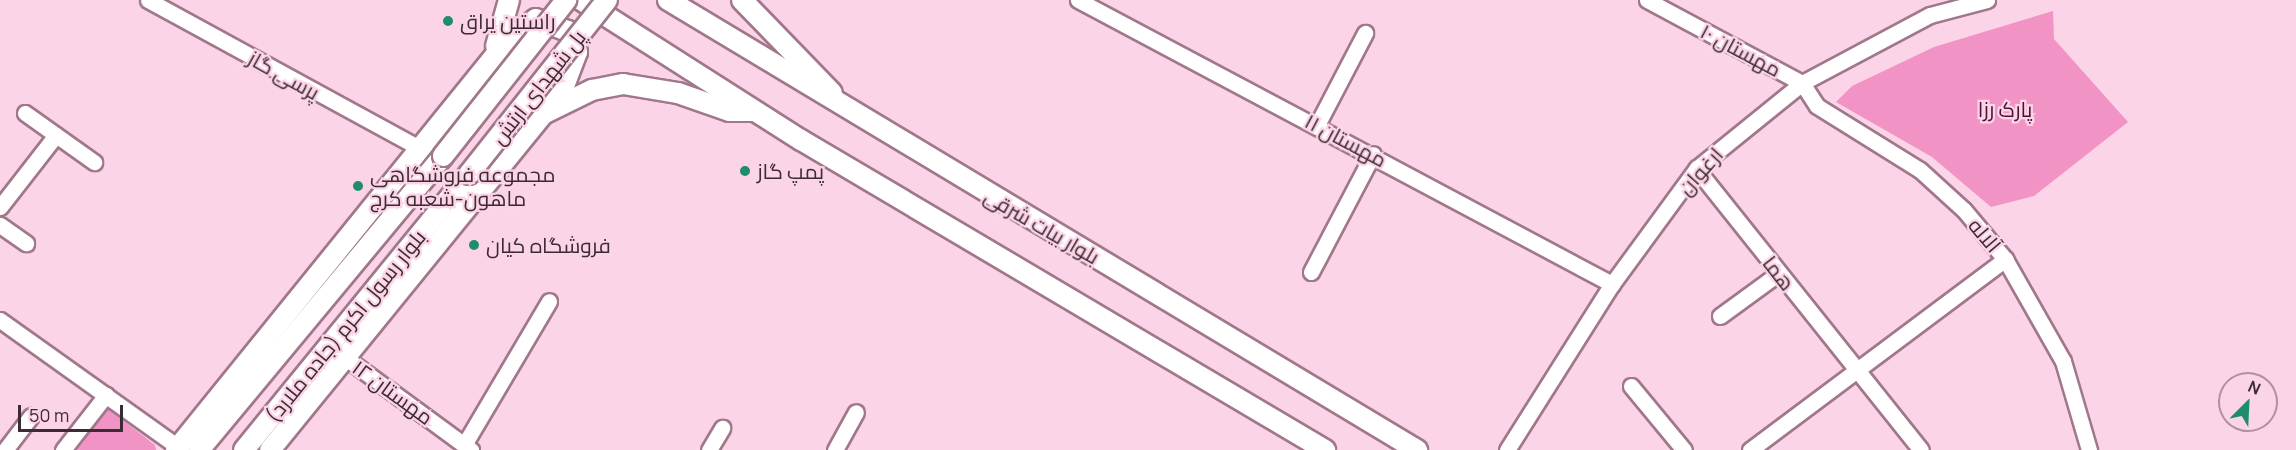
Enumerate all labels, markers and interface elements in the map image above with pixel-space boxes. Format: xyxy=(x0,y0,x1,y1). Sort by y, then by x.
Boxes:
place label: راستین یراق xyxy=(460,8,555,34)
marker: راستین یراق xyxy=(441,14,455,28)
street label: مهستان ۱۰ xyxy=(1696,18,1786,82)
street label: پل شهدای ارتش xyxy=(485,25,591,149)
street label: پرسی گاز xyxy=(244,45,324,105)
park label: پارک رزا xyxy=(1978,96,2032,122)
street label: مهستان ۱۱ xyxy=(1301,108,1391,172)
street label: ارغوان xyxy=(1672,142,1728,200)
place label: پمپ گاز xyxy=(757,158,824,184)
place label: مجموعه فروشگاهی ماهون-شعبه کرج xyxy=(370,161,555,211)
marker: پمپ گاز xyxy=(738,164,752,178)
marker: مجموعه فروشگاهی ماهون-شعبه کرج xyxy=(351,179,365,193)
street label: بلوار بیات شرقی xyxy=(980,183,1104,269)
street label: آلاله xyxy=(1963,213,2007,257)
street label: بلوار رسول اکرم (جاده ملارد) xyxy=(259,225,431,427)
place label: فروشگاه کیان xyxy=(486,232,611,258)
marker: فروشگاه کیان xyxy=(467,238,481,252)
street label: هما xyxy=(1758,251,1800,295)
street label: مهستان ۱۲ xyxy=(348,354,438,430)
north arrow xyxy=(2218,372,2278,432)
text: N xyxy=(2245,375,2264,400)
scale bar xyxy=(21,393,126,431)
text: 50 m xyxy=(29,403,69,427)

